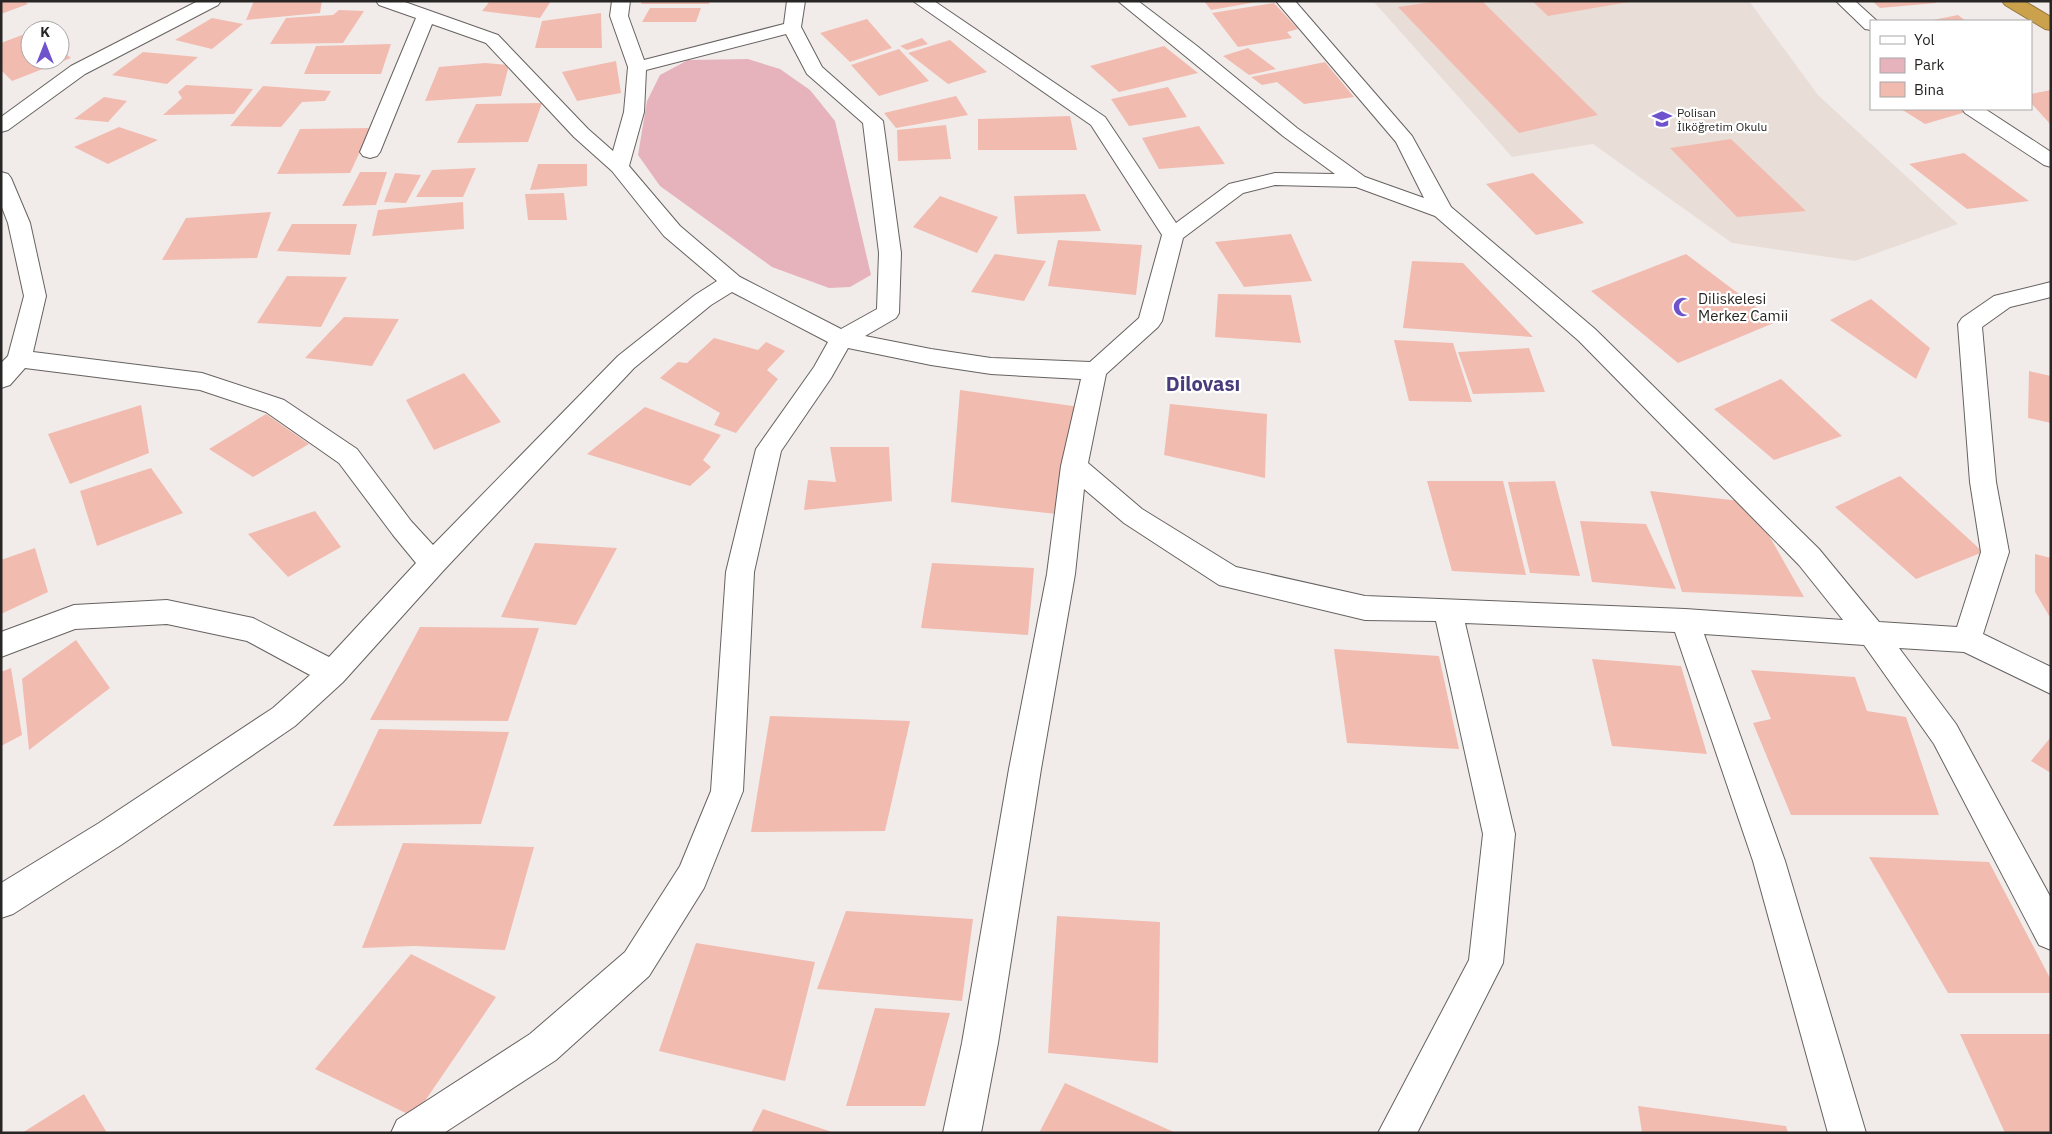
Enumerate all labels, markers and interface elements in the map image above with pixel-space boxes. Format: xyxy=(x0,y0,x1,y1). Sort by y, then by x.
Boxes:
north arrow xyxy=(20,20,70,70)
legend xyxy=(1870,20,2032,110)
text: K xyxy=(40,23,50,41)
text: Yol xyxy=(1914,30,1935,49)
text: Park xyxy=(1914,55,1944,74)
text: Bina xyxy=(1914,80,1944,99)
place label: Polisan İlköğretim Okulu xyxy=(1677,105,1767,134)
school or university icon: Polisan İlköğretim Okulu xyxy=(1651,108,1673,130)
place label: Diliskelesi Merkez Camii xyxy=(1698,289,1788,325)
mosque icon: Diliskelesi Merkez Camii xyxy=(1672,296,1694,318)
district label: Dilovası xyxy=(1166,370,1240,397)

